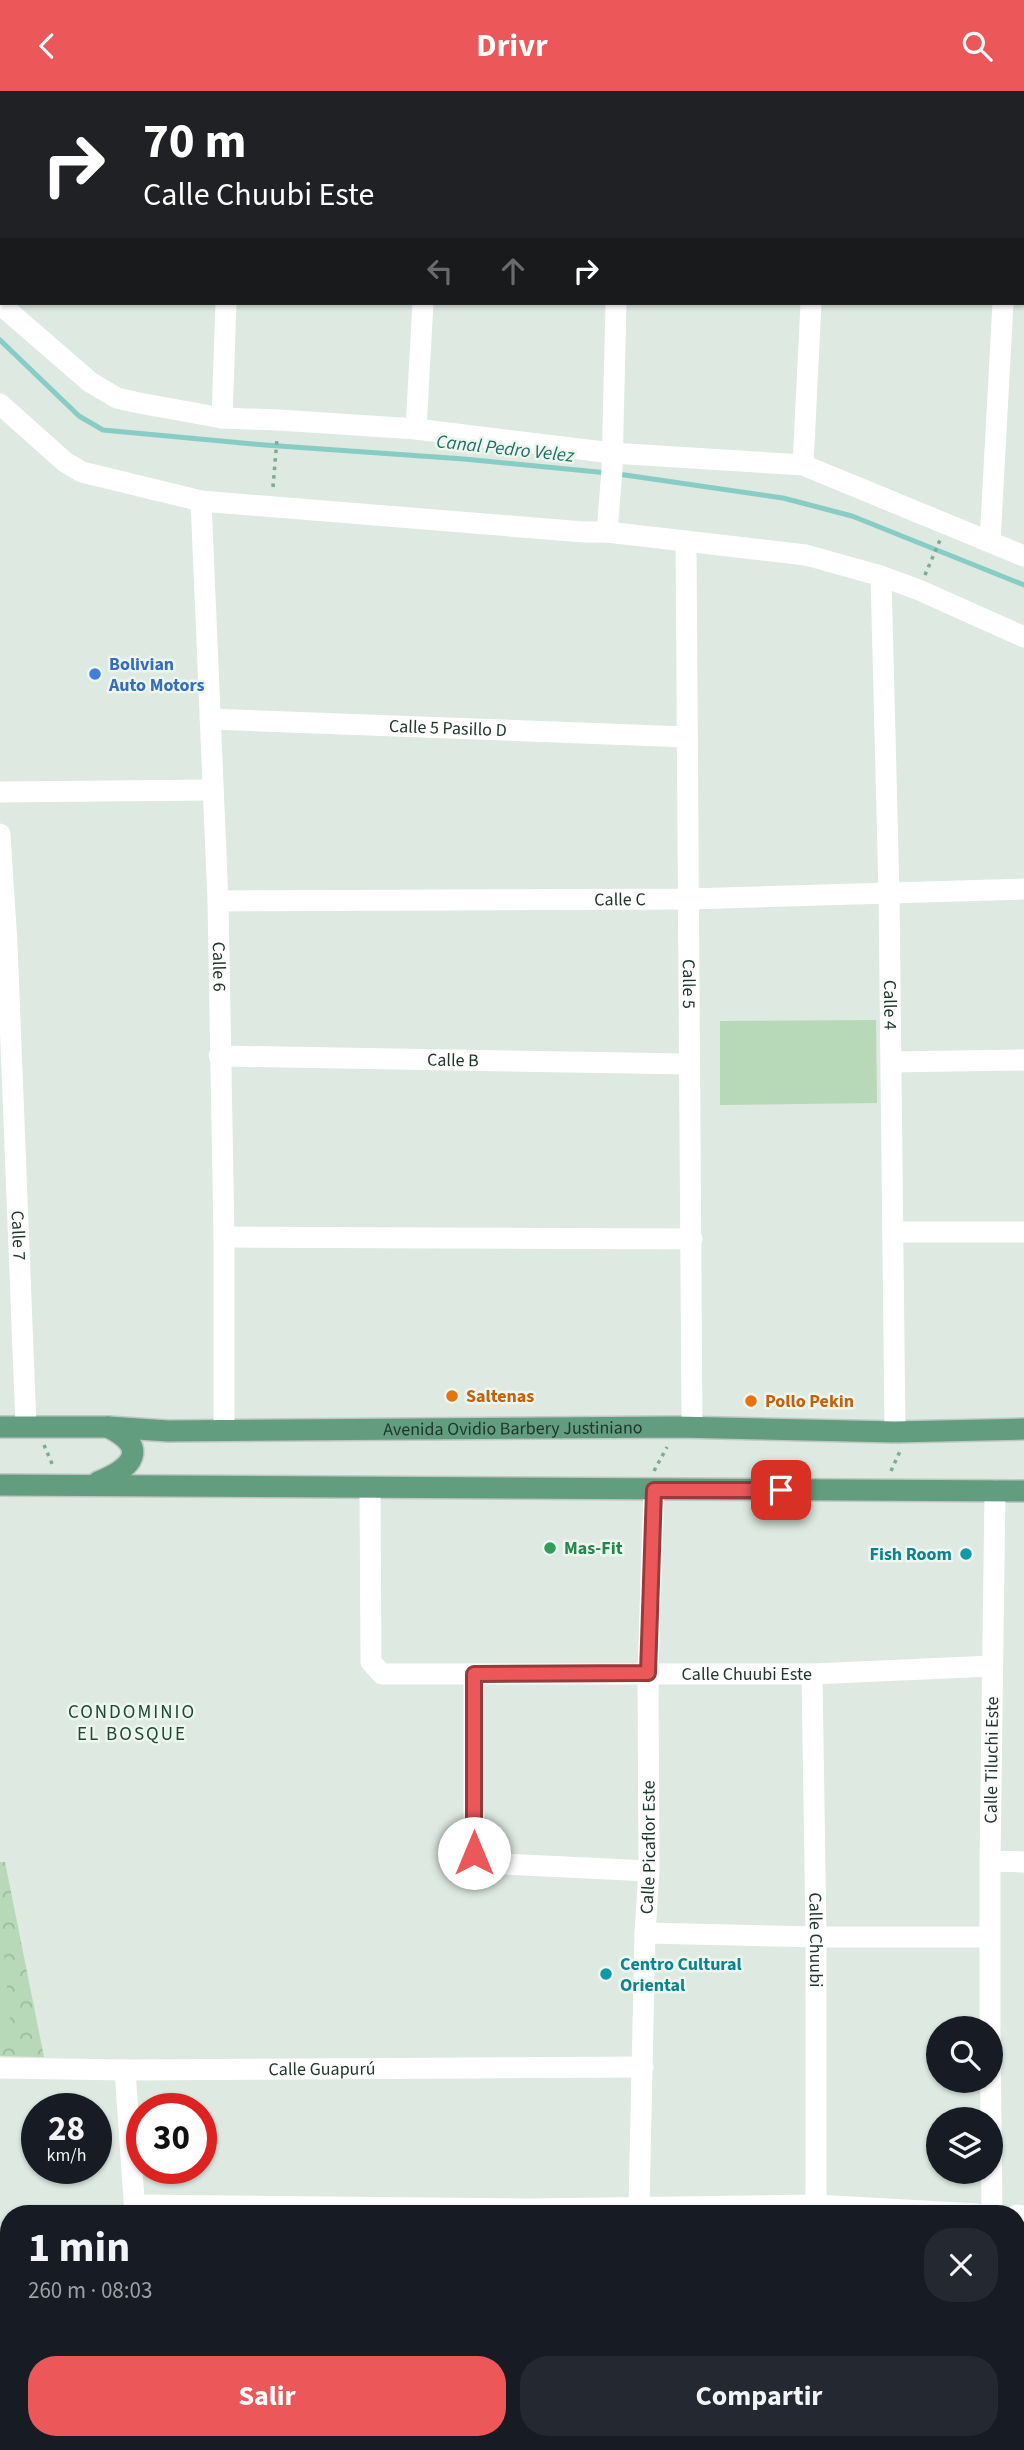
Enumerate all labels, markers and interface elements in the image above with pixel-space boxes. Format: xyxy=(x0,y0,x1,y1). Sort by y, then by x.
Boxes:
text: Drivr xyxy=(476,23,548,69)
icon: back xyxy=(28,27,66,65)
icon: search xyxy=(958,27,996,65)
text: 70 m xyxy=(143,107,247,177)
icon: right xyxy=(28,119,119,210)
text: Calle Chuubi Este xyxy=(143,172,374,218)
icon: left xyxy=(421,252,459,290)
icon: ahead xyxy=(494,252,532,290)
icon: right xyxy=(567,252,605,290)
water label: Canal Pedro Velez xyxy=(435,428,576,470)
place label: Bolivian Auto Motors xyxy=(108,652,204,698)
marker: Bolivian Auto Motors xyxy=(87,666,103,682)
street label: Calle 5 Pasillo D xyxy=(389,713,507,743)
street label: Calle C xyxy=(594,887,646,912)
street label: Calle 6 xyxy=(206,941,232,992)
street label: Calle 5 xyxy=(676,959,702,1009)
street label: Calle 4 xyxy=(877,980,903,1030)
street label: Calle B xyxy=(427,1047,479,1073)
street label: Calle 7 xyxy=(5,1210,32,1261)
place label: Saltenas xyxy=(466,1384,534,1409)
marker: Saltenas xyxy=(444,1388,460,1404)
place label: Pollo Pekin xyxy=(765,1389,854,1414)
marker: Pollo Pekin xyxy=(743,1393,759,1409)
street label: Avenida Ovidio Barbery Justiniano xyxy=(383,1415,643,1442)
pin xyxy=(751,1460,811,1520)
icon: arrive xyxy=(762,1471,800,1509)
place label: Mas-Fit xyxy=(564,1536,623,1561)
marker: Mas-Fit xyxy=(542,1540,558,1556)
place label: Fish Room xyxy=(869,1542,952,1567)
marker: Fish Room xyxy=(958,1546,974,1562)
street label: Calle Chuubi Este xyxy=(682,1662,812,1687)
street label: Calle Tiluchi Este xyxy=(978,1696,1005,1824)
district label: CONDOMINIO EL BOSQUE xyxy=(68,1699,196,1748)
street label: Calle Picaflor Este xyxy=(634,1780,662,1915)
position arrow xyxy=(437,1816,511,1890)
street label: Calle Chuubi xyxy=(803,1892,829,1988)
place label: Centro Cultural Oriental xyxy=(620,1952,742,1998)
marker: Centro Cultural Oriental xyxy=(598,1966,614,1982)
map controls xyxy=(926,2016,1003,2184)
button: search xyxy=(926,2016,1003,2093)
street label: Calle Guapurú xyxy=(268,2056,376,2082)
speed limit sign: 30 xyxy=(126,2093,217,2184)
text: 28 xyxy=(48,2104,85,2154)
button: layers xyxy=(926,2107,1003,2184)
text: km/h xyxy=(47,2143,86,2168)
text: 1 min xyxy=(28,2218,130,2278)
button: close xyxy=(924,2228,998,2302)
text: 260 m · 08:03 xyxy=(28,2274,152,2307)
button: Salir xyxy=(28,2356,506,2436)
button: Compartir xyxy=(520,2356,998,2436)

